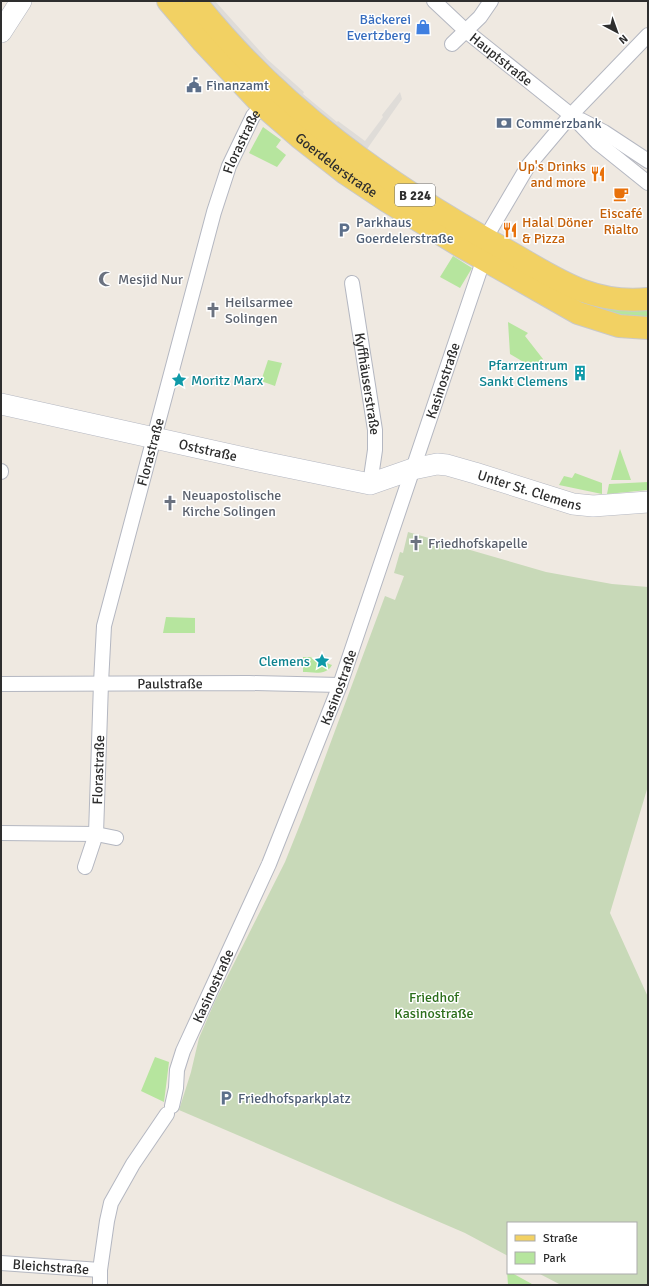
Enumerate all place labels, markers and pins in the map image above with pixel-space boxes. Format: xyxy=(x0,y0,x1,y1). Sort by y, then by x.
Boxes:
place label: Bäckerei Evertzberg xyxy=(346,11,411,44)
shop icon: Bäckerei Evertzberg xyxy=(414,18,432,36)
public building icon: Finanzamt xyxy=(185,76,203,94)
place label: Finanzamt xyxy=(206,77,269,94)
bank icon: Commerzbank xyxy=(495,114,513,132)
place label: Commerzbank xyxy=(516,115,602,132)
place label: Up's Drinks and more xyxy=(518,158,586,191)
restaurant icon: Up's Drinks and more xyxy=(589,165,607,183)
cafe icon: Eiscafé Rialto xyxy=(612,185,630,203)
place label: Eiscafé Rialto xyxy=(599,205,643,238)
place label: Parkhaus Goerdelerstraße xyxy=(356,214,454,247)
place label: Halal Döner & Pizza xyxy=(522,214,594,247)
parking icon: Parkhaus Goerdelerstraße xyxy=(335,221,353,239)
restaurant icon: Halal Döner & Pizza xyxy=(501,221,519,239)
mosque icon: Mesjid Nur xyxy=(97,270,115,288)
place label: Mesjid Nur xyxy=(118,271,184,288)
place label: Heilsarmee Solingen xyxy=(225,294,293,327)
church icon: Heilsarmee Solingen xyxy=(204,301,222,319)
place label: Pfarrzentrum Sankt Clemens xyxy=(479,357,568,390)
building icon: Pfarrzentrum Sankt Clemens xyxy=(571,364,589,382)
place icon: Moritz Marx xyxy=(170,371,188,389)
place label: Moritz Marx xyxy=(191,372,264,389)
place label: Neuapostolische Kirche Solingen xyxy=(182,487,281,520)
church icon: Neuapostolische Kirche Solingen xyxy=(161,494,179,512)
church icon: Friedhofskapelle xyxy=(407,534,425,552)
place label: Friedhofskapelle xyxy=(428,535,528,552)
place icon: Clemens xyxy=(313,652,331,670)
place label: Clemens xyxy=(259,653,310,670)
parking icon: Friedhofsparkplatz xyxy=(217,1089,235,1107)
place label: Friedhofsparkplatz xyxy=(238,1090,351,1107)

